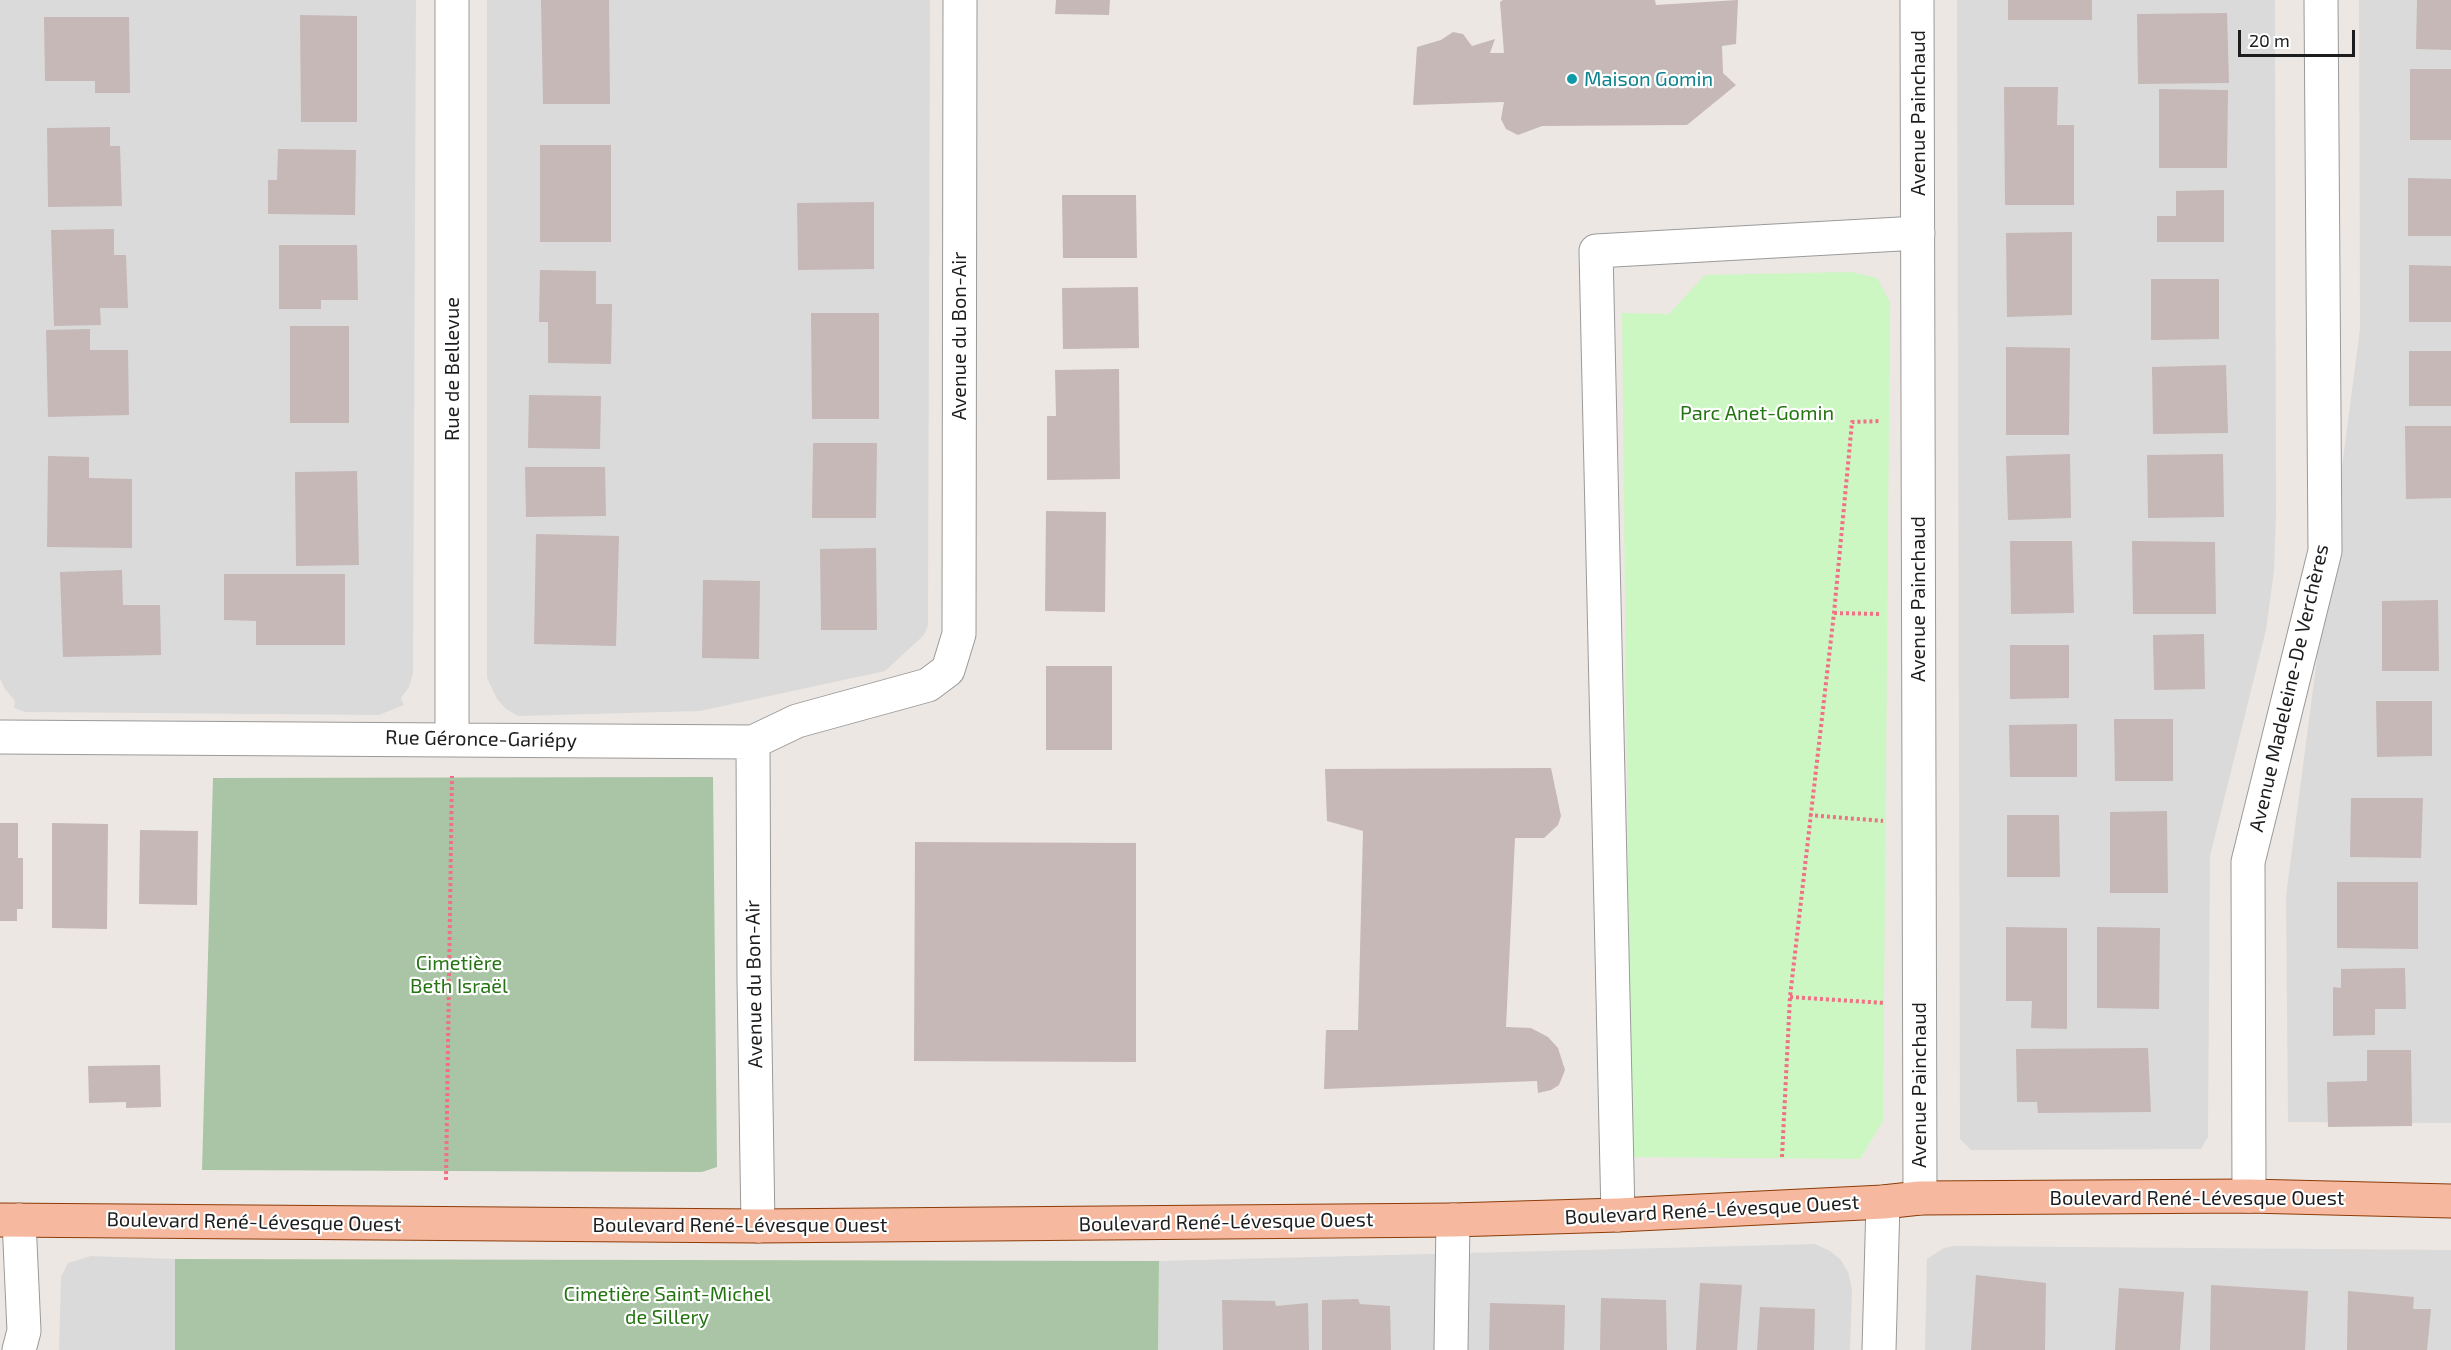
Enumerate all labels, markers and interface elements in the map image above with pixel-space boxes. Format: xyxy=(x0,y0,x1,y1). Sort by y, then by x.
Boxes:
scale bar xyxy=(2241,18,2358,56)
text: 20 m xyxy=(2249,29,2290,51)
street label: Avenue Painchaud xyxy=(1906,30,1930,196)
place label: Maison Gomin xyxy=(1584,67,1713,91)
marker: Maison Gomin xyxy=(1565,72,1579,86)
street label: Avenue du Bon-Air xyxy=(947,252,971,420)
street label: Rue de Bellevue xyxy=(440,297,464,441)
park label: Parc Anet-Gomin xyxy=(1680,401,1834,425)
street label: Avenue Painchaud xyxy=(1906,516,1930,682)
street label: Avenue Madeleine-De Verchères xyxy=(2244,542,2334,834)
street label: Rue Géronce-Gariépy xyxy=(385,725,577,753)
street label: Avenue du Bon-Air xyxy=(741,900,767,1068)
park label: Cimetière Beth Israël xyxy=(410,951,508,998)
street label: Avenue Painchaud xyxy=(1907,1002,1931,1168)
street label: Boulevard René-Lévesque Ouest xyxy=(2050,1186,2344,1210)
street label: Boulevard René-Lévesque Ouest xyxy=(1564,1190,1860,1230)
street label: Boulevard René-Lévesque Ouest xyxy=(106,1207,402,1237)
street label: Boulevard René-Lévesque Ouest xyxy=(1078,1207,1374,1237)
street label: Boulevard René-Lévesque Ouest xyxy=(593,1213,887,1237)
park label: Cimetière Saint-Michel de Sillery xyxy=(564,1282,770,1329)

